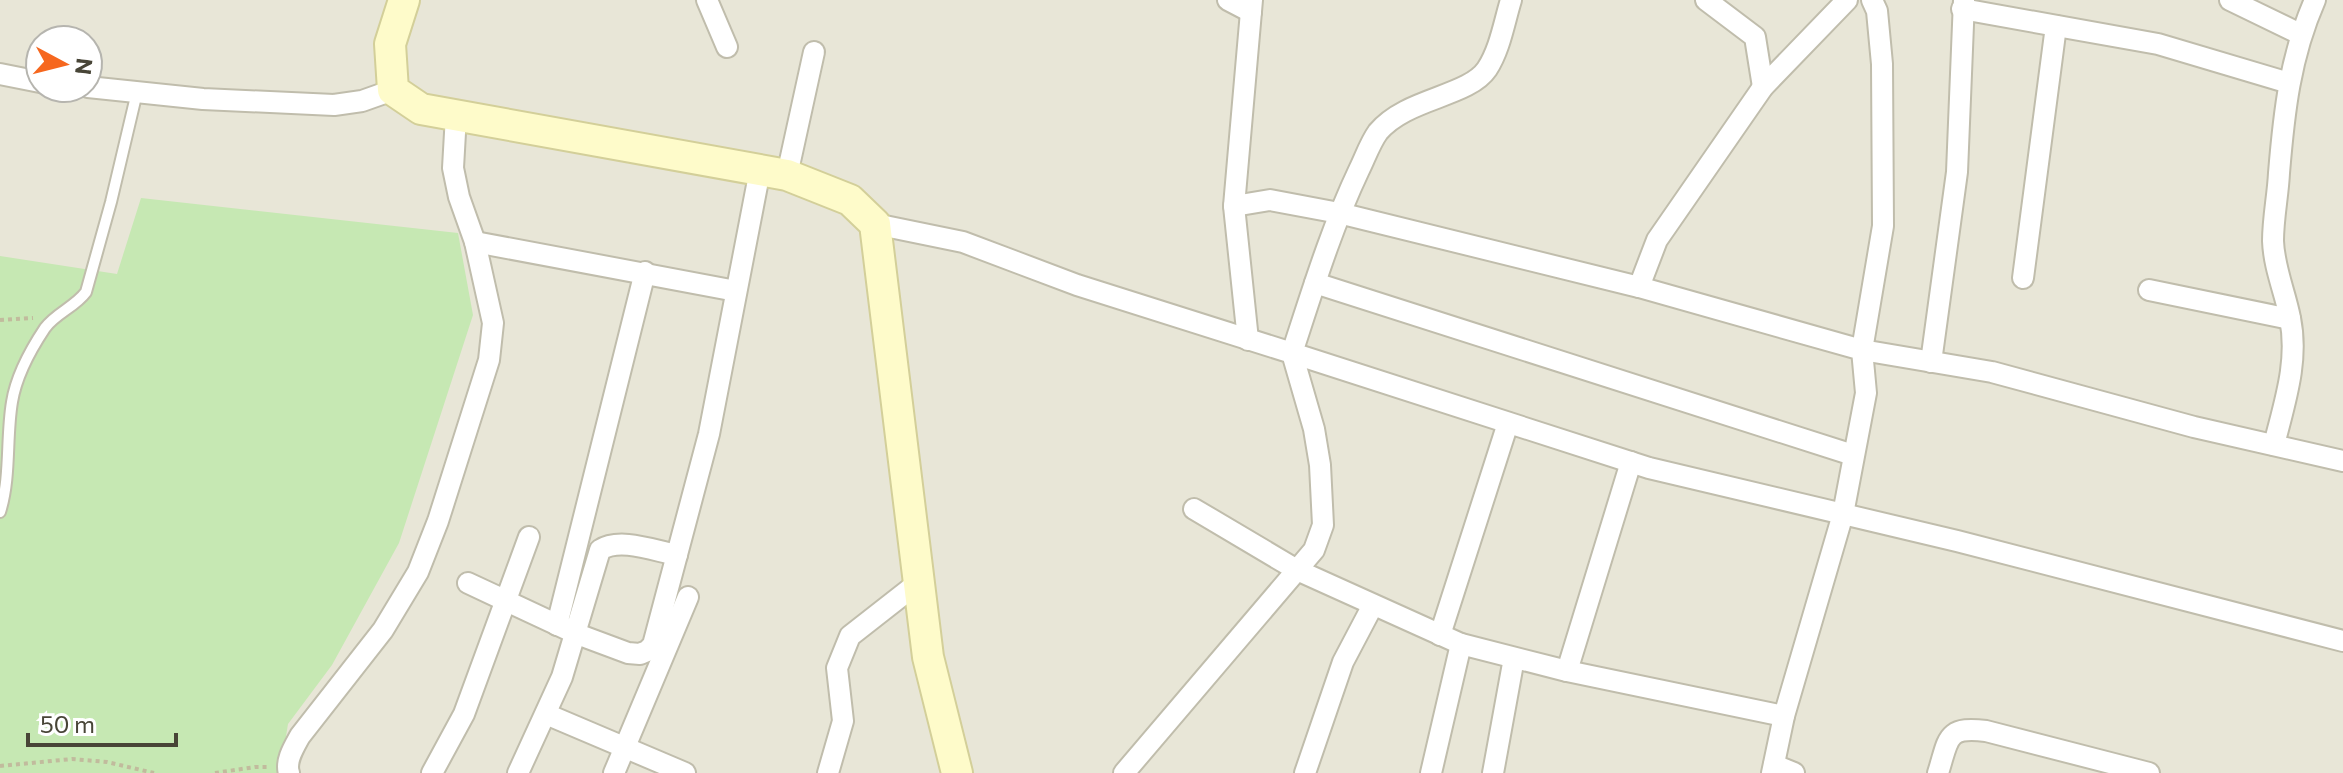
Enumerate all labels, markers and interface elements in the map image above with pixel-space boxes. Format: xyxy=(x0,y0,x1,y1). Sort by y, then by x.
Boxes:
north arrow xyxy=(24,24,104,104)
text: N xyxy=(70,57,99,76)
scale bar xyxy=(28,697,176,747)
text: 50 m xyxy=(40,709,95,738)

